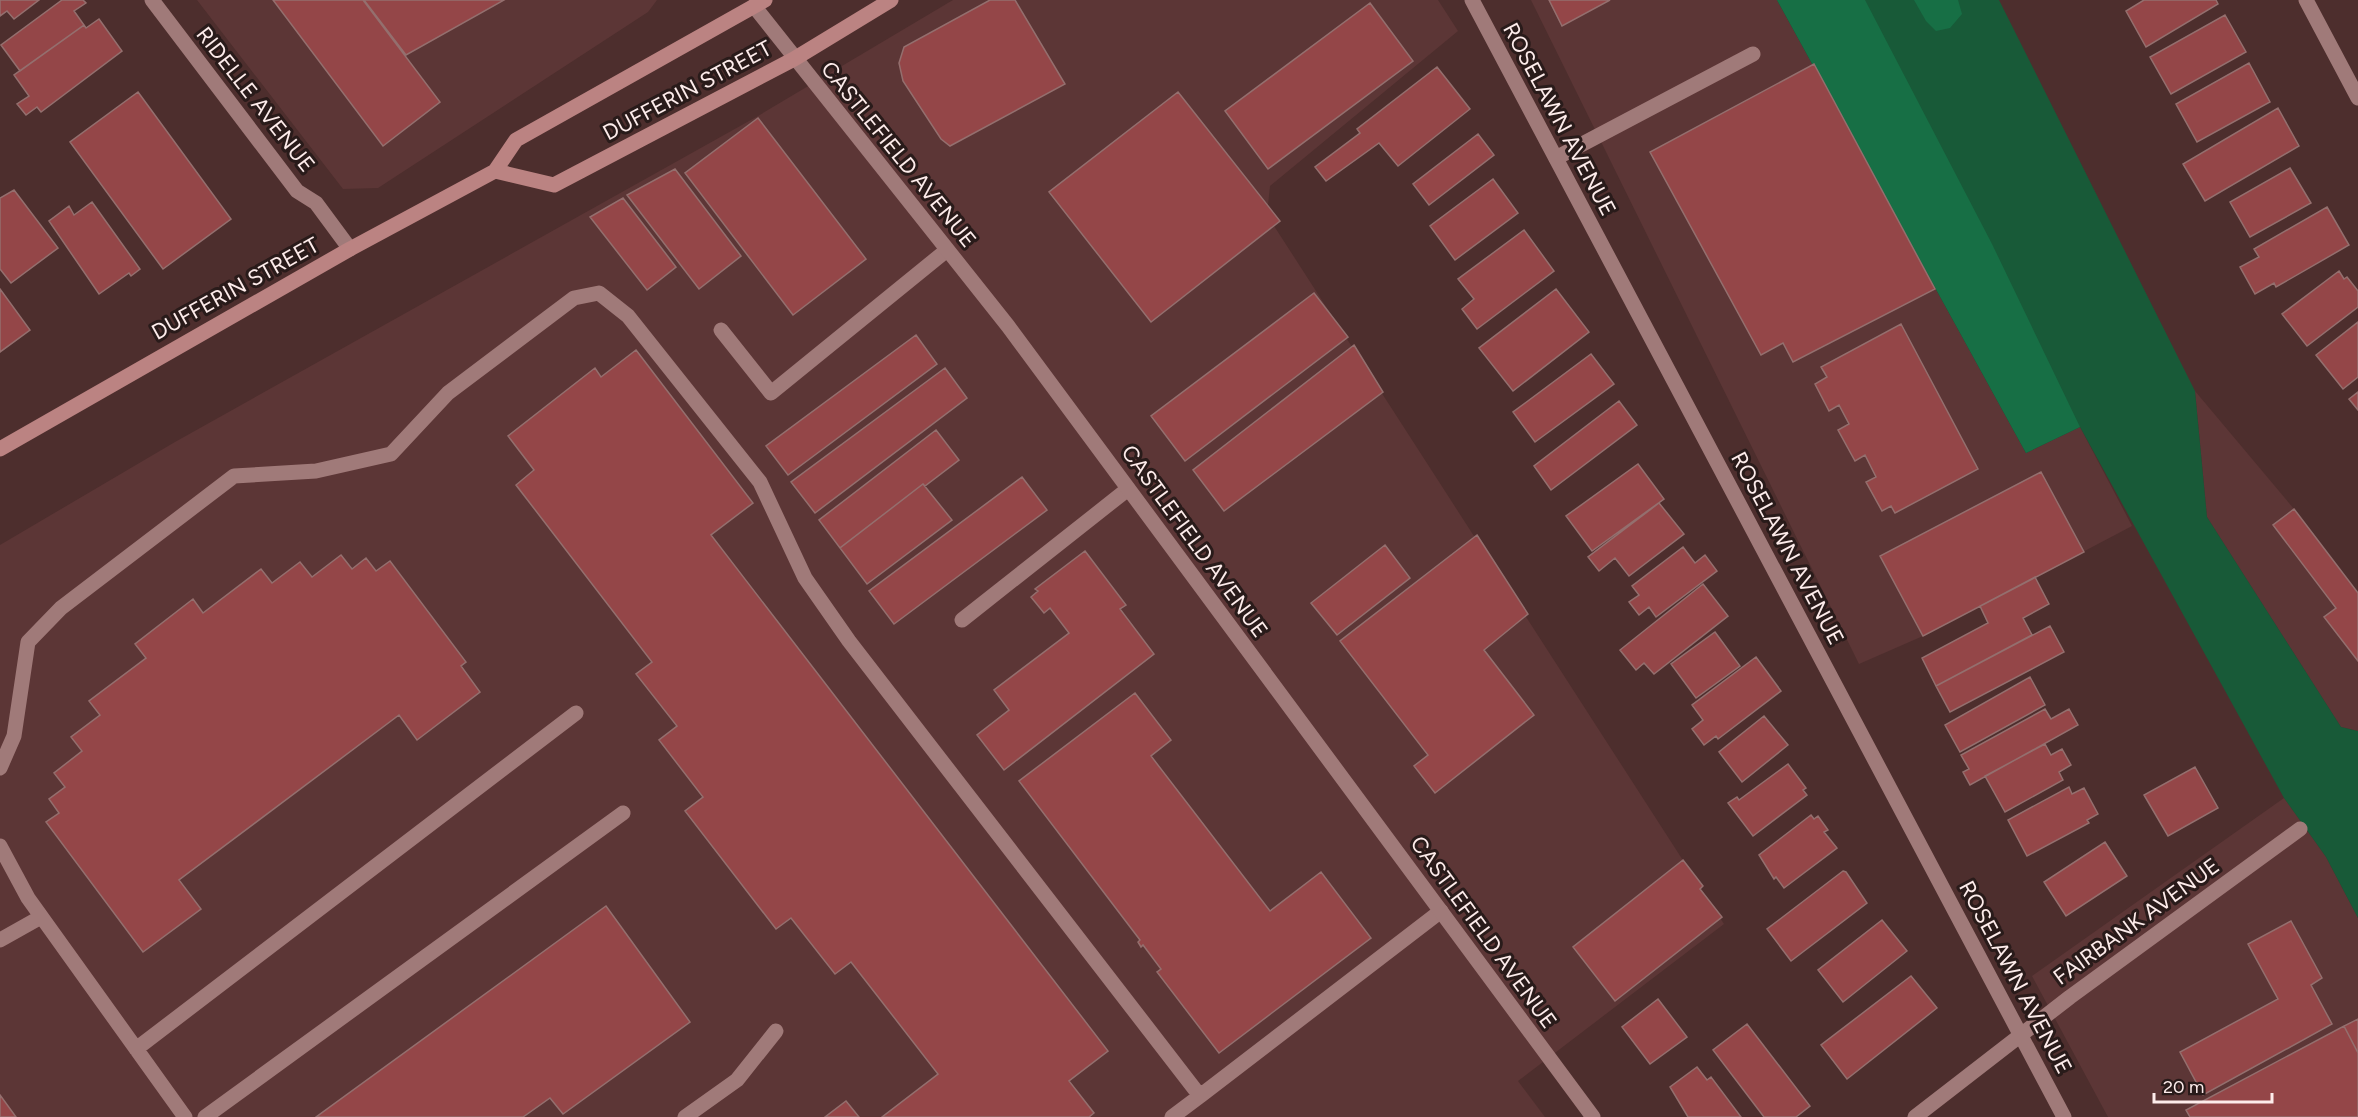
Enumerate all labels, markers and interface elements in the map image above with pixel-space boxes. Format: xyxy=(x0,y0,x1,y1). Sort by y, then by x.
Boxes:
street label: ROSELAWN AVENUE xyxy=(1497,18,1622,220)
street label: RIDELLE AVENUE xyxy=(190,21,321,177)
street label: DUFFERIN STREET xyxy=(598,35,776,146)
street label: CASTLEFIELD AVENUE xyxy=(815,56,982,253)
street label: DUFFERIN STREET xyxy=(147,231,324,346)
street label: CASTLEFIELD AVENUE xyxy=(1116,440,1274,643)
street label: ROSELAWN AVENUE xyxy=(1725,447,1850,649)
street label: CASTLEFIELD AVENUE xyxy=(1405,831,1563,1034)
street label: FAIRBANK AVENUE xyxy=(2048,852,2225,991)
street label: ROSELAWN AVENUE xyxy=(1953,876,2078,1078)
scale bar xyxy=(2154,1066,2272,1104)
text: 20 m xyxy=(2163,1076,2204,1098)

